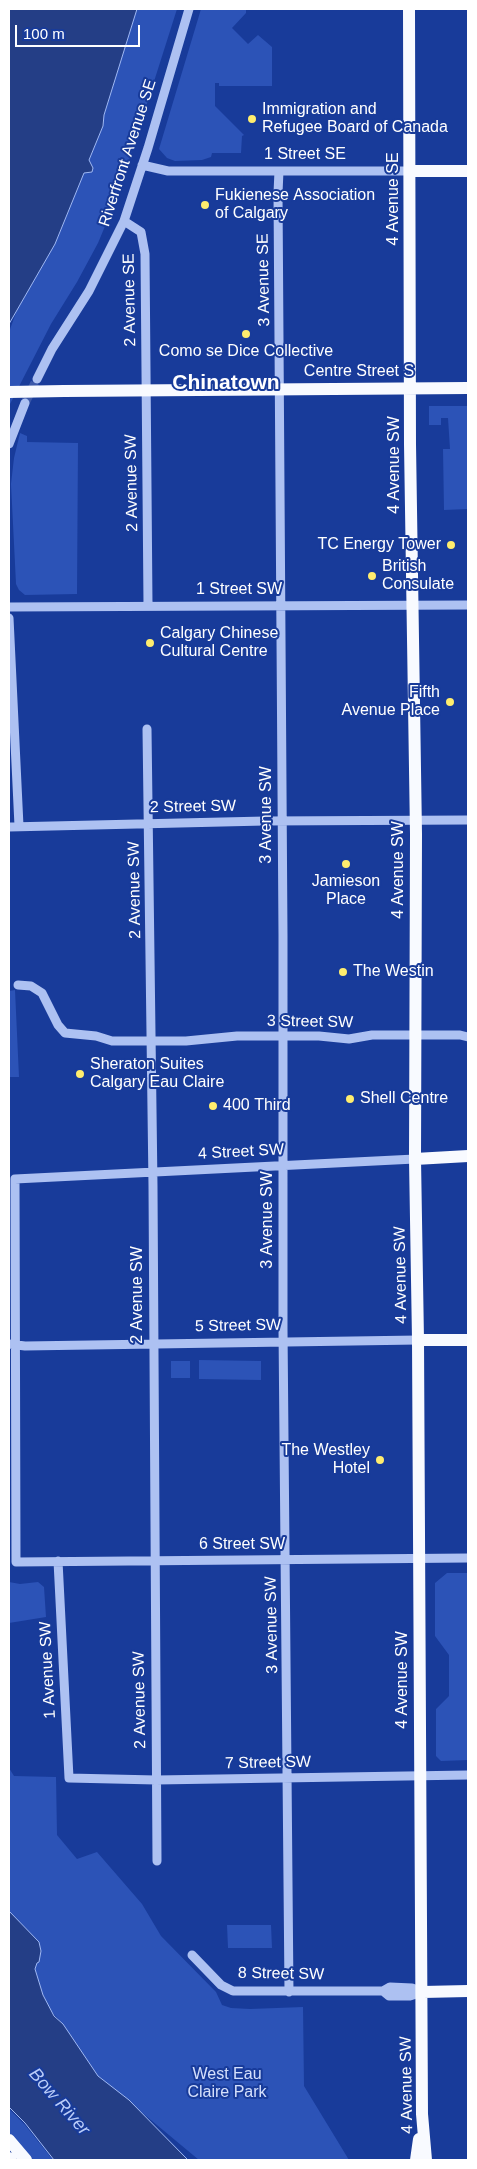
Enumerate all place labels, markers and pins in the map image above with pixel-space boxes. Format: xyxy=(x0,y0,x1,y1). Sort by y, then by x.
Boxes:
place label: Immigration and Refugee Board of Canada xyxy=(262,100,448,138)
marker: Immigration and Refugee Board of Canada xyxy=(246,113,258,125)
place label: Fukienese Association of Calgary xyxy=(215,186,375,224)
marker: Fukienese Association of Calgary xyxy=(199,199,211,211)
marker: Como se Dice Collective xyxy=(240,328,252,340)
place label: Como se Dice Collective xyxy=(159,342,333,362)
place label: TC Energy Tower xyxy=(317,535,441,555)
marker: TC Energy Tower xyxy=(445,539,457,551)
place label: British Consulate xyxy=(382,557,454,595)
marker: British Consulate xyxy=(366,570,378,582)
place label: Calgary Chinese Cultural Centre xyxy=(160,624,278,662)
marker: Calgary Chinese Cultural Centre xyxy=(144,637,156,649)
place label: Fifth Avenue Place xyxy=(342,683,440,721)
marker: Fifth Avenue Place xyxy=(444,696,456,708)
marker: Jamieson Place xyxy=(340,858,352,870)
place label: Jamieson Place xyxy=(312,872,380,910)
place label: The Westin xyxy=(353,962,434,982)
marker: The Westin xyxy=(337,966,349,978)
place label: Sheraton Suites Calgary Eau Claire xyxy=(90,1055,224,1093)
marker: Sheraton Suites Calgary Eau Claire xyxy=(74,1068,86,1080)
place label: Shell Centre xyxy=(360,1089,448,1109)
marker: Shell Centre xyxy=(344,1093,356,1105)
place label: 400 Third xyxy=(223,1096,291,1116)
marker: 400 Third xyxy=(207,1100,219,1112)
place label: The Westley Hotel xyxy=(281,1441,370,1479)
marker: The Westley Hotel xyxy=(374,1454,386,1466)

